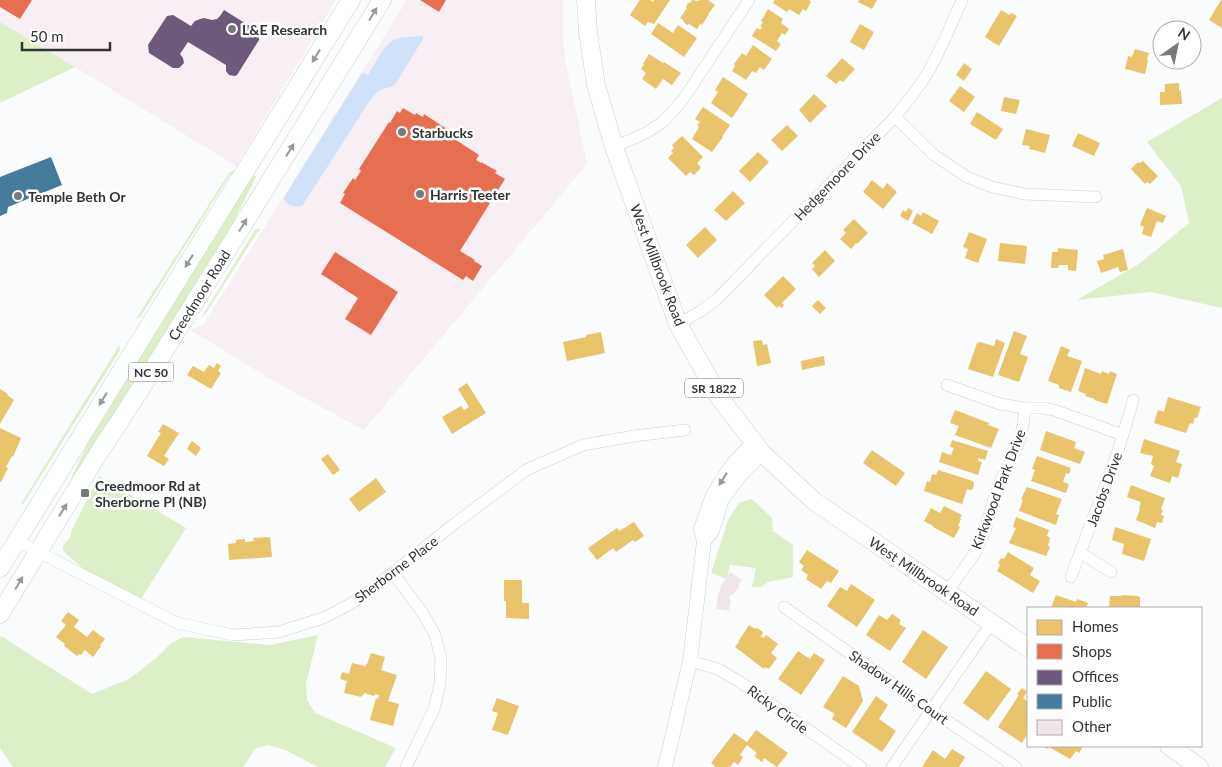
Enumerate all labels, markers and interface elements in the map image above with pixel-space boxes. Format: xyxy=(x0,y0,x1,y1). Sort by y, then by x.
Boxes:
one-way arrow xyxy=(368,8,377,21)
scale bar xyxy=(22,20,110,52)
north arrow xyxy=(1152,20,1202,70)
place label: L&E Research xyxy=(242,21,327,38)
marker: L&E Research xyxy=(226,23,238,35)
text: N xyxy=(1175,24,1194,44)
text: 50 m xyxy=(30,27,64,45)
one-way arrow xyxy=(312,50,321,63)
place label: Starbucks xyxy=(412,124,473,141)
marker: Starbucks xyxy=(396,126,408,138)
street label: Hedgemoore Drive xyxy=(790,128,884,224)
one-way arrow xyxy=(285,143,294,156)
place label: Harris Teeter xyxy=(430,186,511,203)
place label: Temple Beth Or xyxy=(28,188,126,205)
marker: Harris Teeter xyxy=(414,188,426,200)
marker: Temple Beth Or xyxy=(12,190,24,202)
street label: West Millbrook Road xyxy=(627,202,689,328)
one-way arrow xyxy=(238,218,248,231)
street label: Creedmoor Road xyxy=(164,247,234,343)
one-way arrow xyxy=(184,254,194,267)
road number: NC 50 xyxy=(128,362,174,382)
road number: SR 1822 xyxy=(685,378,743,398)
one-way arrow xyxy=(99,392,108,406)
street label: Kirkwood Park Drive xyxy=(967,427,1029,551)
street label: Jacobs Drive xyxy=(1083,449,1125,529)
one-way arrow xyxy=(718,473,728,486)
place label: Creedmoor Rd at Sherborne Pl (NB) xyxy=(95,477,207,510)
marker: Creedmoor Rd at Sherborne Pl (NB) xyxy=(79,487,91,499)
one-way arrow xyxy=(59,504,68,517)
street label: Sherborne Place xyxy=(351,532,441,606)
street label: West Millbrook Road xyxy=(866,533,982,619)
one-way arrow xyxy=(14,576,23,589)
legend xyxy=(1027,607,1202,747)
text: Homes xyxy=(1072,617,1118,635)
text: Shops xyxy=(1072,642,1112,660)
street label: Shadow Hills Court xyxy=(846,646,952,728)
text: Offices xyxy=(1072,667,1119,685)
street label: Ricky Circle xyxy=(744,681,812,737)
text: Public xyxy=(1072,692,1112,710)
text: Other xyxy=(1072,717,1112,735)

